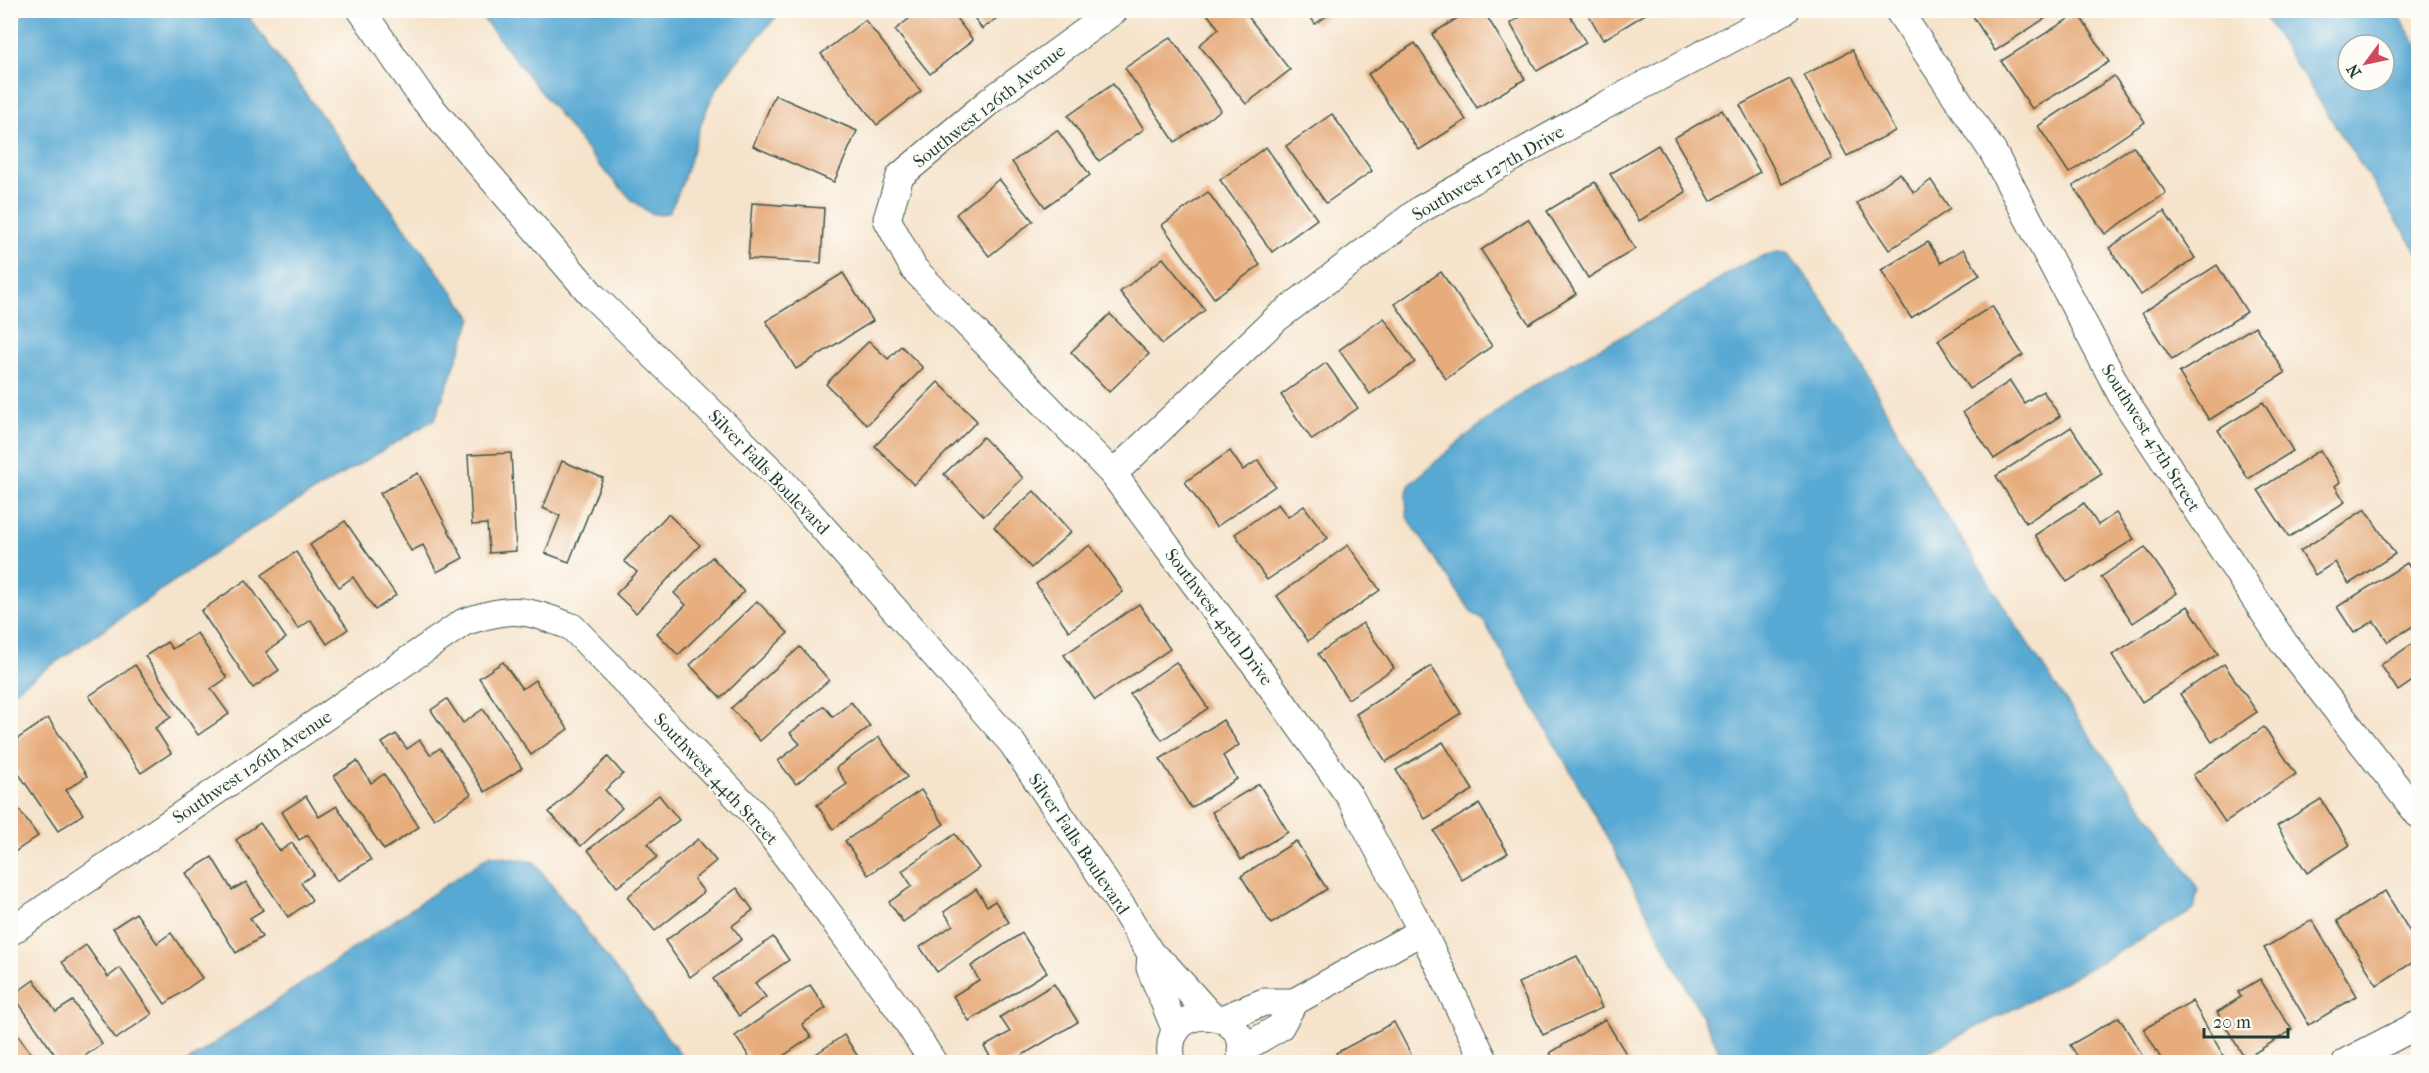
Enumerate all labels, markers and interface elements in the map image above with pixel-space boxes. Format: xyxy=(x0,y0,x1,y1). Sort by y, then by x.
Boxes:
north arrow xyxy=(2336,33,2396,93)
street label: Southwest 126th Avenue xyxy=(909,40,1070,172)
text: N xyxy=(2342,60,2365,81)
street label: Southwest 127th Drive xyxy=(1408,121,1568,226)
street label: Southwest 47th Street xyxy=(2097,361,2205,516)
street label: Silver Falls Boulevard xyxy=(704,406,834,539)
street label: Southwest 45th Drive xyxy=(1160,545,1277,690)
street label: Southwest 126th Avenue xyxy=(169,706,336,829)
street label: Southwest 44th Street xyxy=(649,709,783,850)
street label: Silver Falls Boulevard xyxy=(1024,770,1134,919)
scale bar xyxy=(2204,1001,2288,1039)
text: 20 m xyxy=(2213,1012,2251,1033)

